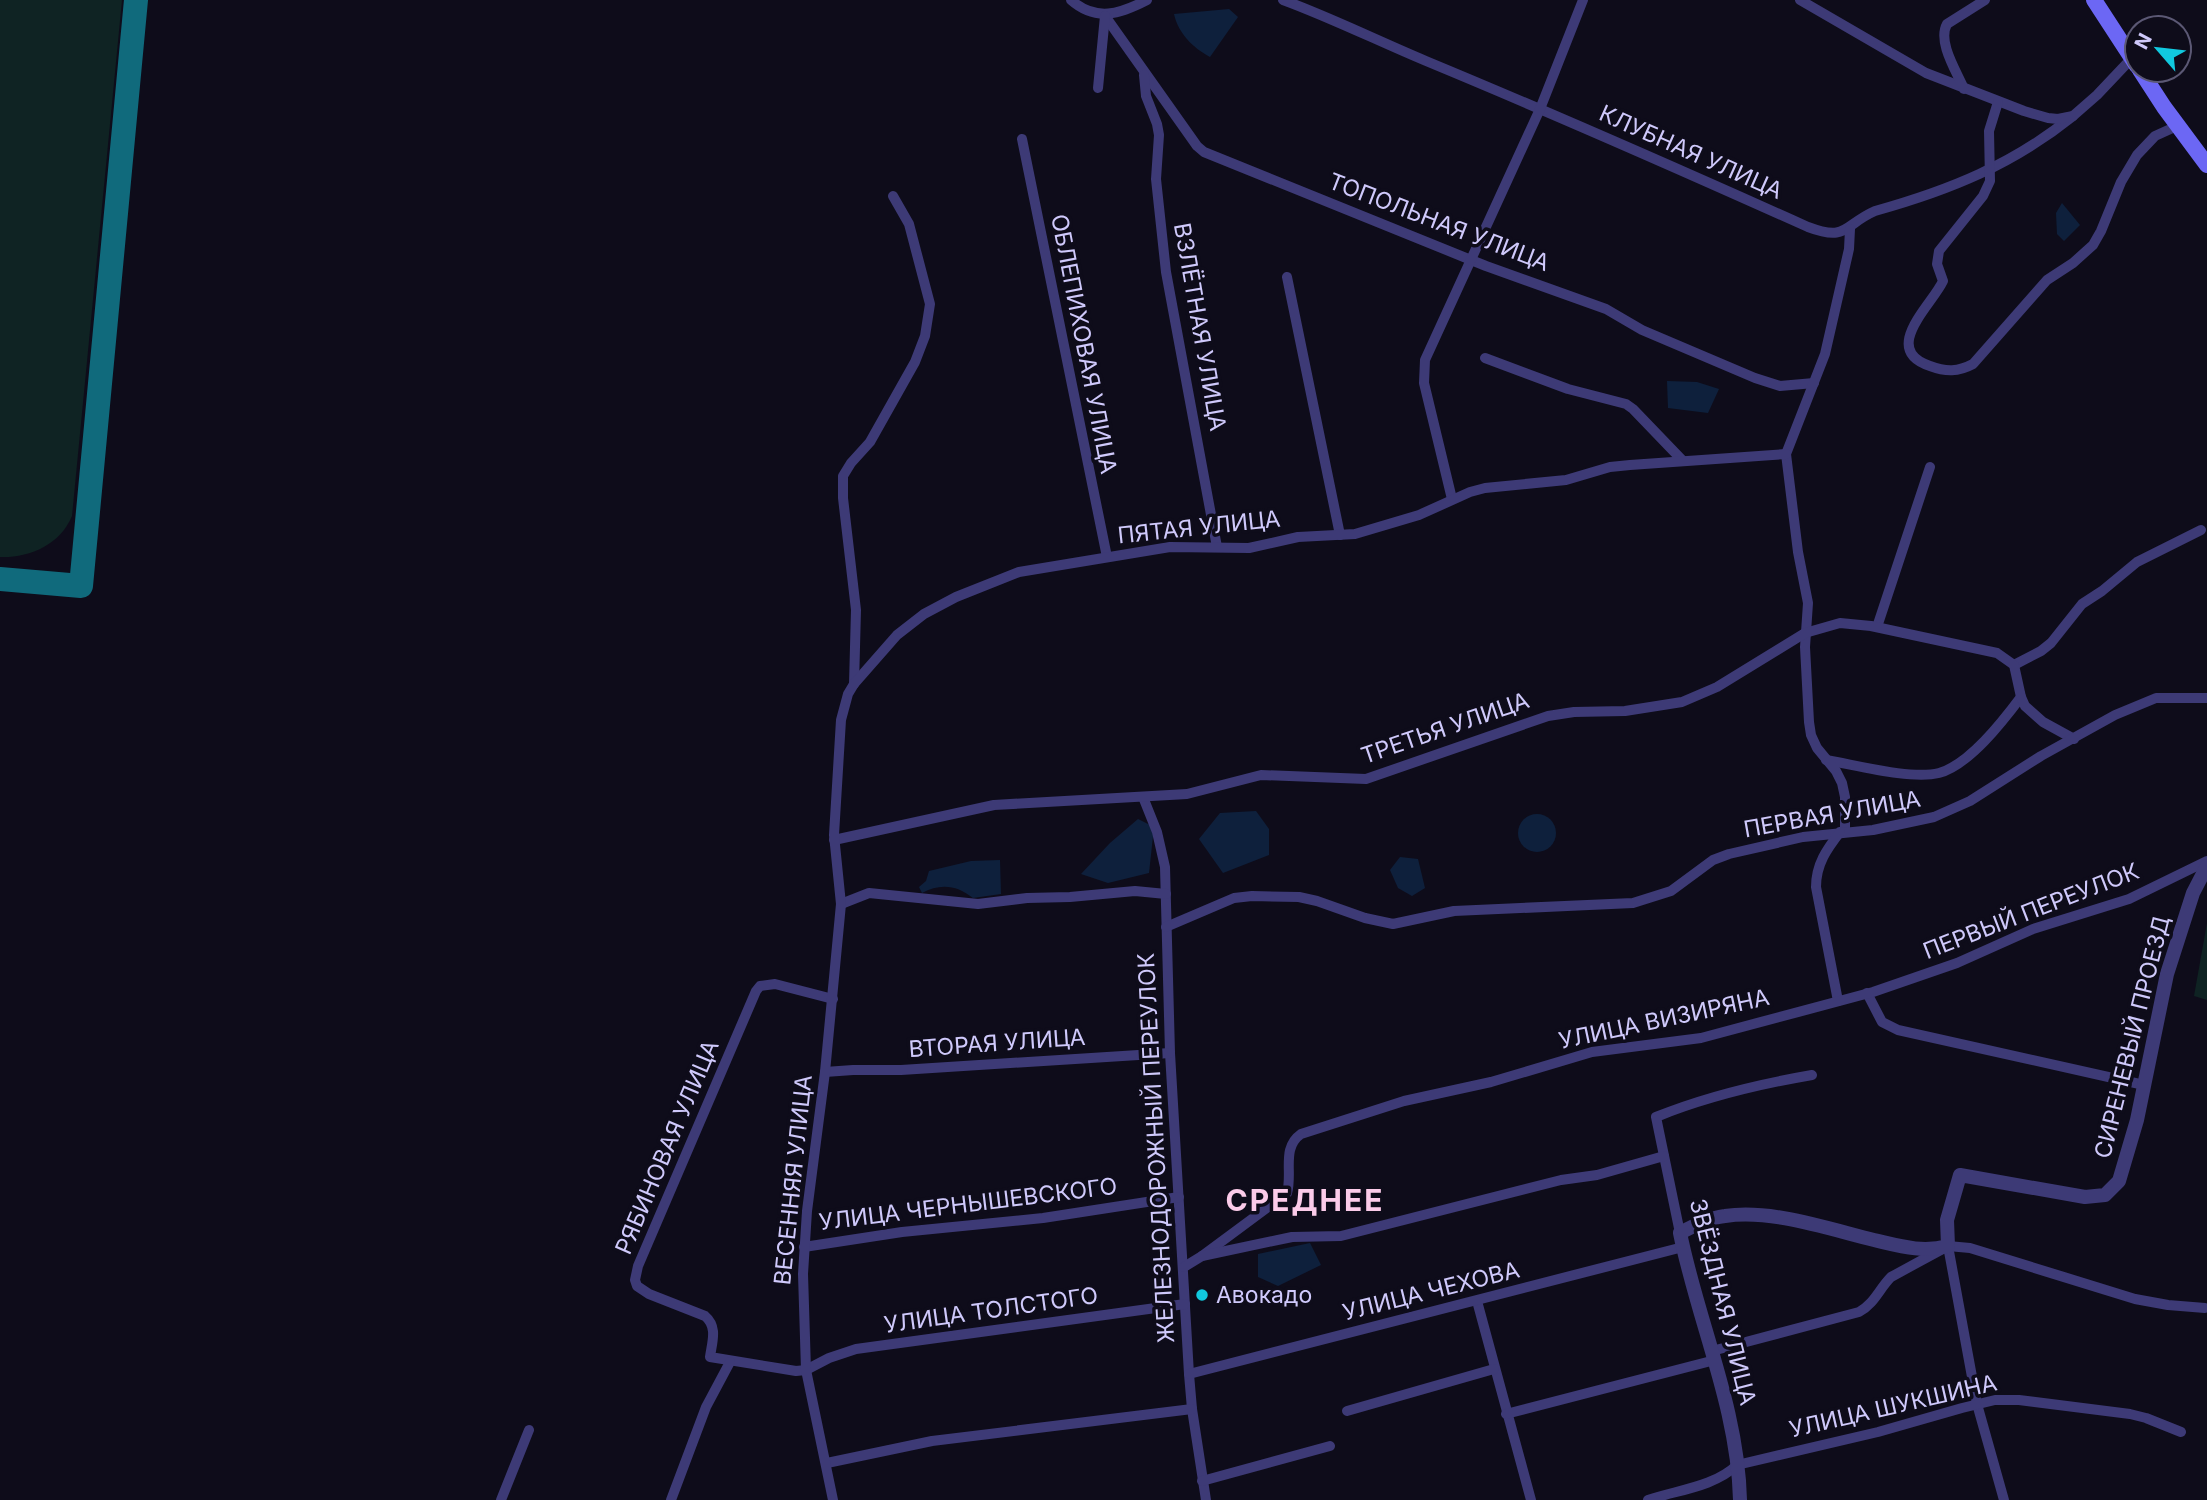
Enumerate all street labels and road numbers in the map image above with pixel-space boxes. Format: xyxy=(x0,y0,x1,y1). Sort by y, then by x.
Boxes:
street label: КЛУБНАЯ УЛИЦА xyxy=(1595,99,1787,205)
street label: ТОПОЛЬНАЯ УЛИЦА xyxy=(1325,167,1553,277)
street label: ОБЛЕПИХОВАЯ УЛИЦА xyxy=(1045,212,1123,476)
street label: ВЗЛЁТНАЯ УЛИЦА xyxy=(1168,221,1232,433)
street label: ПЯТАЯ УЛИЦА xyxy=(1116,505,1282,549)
street label: ТРЕТЬЯ УЛИЦА xyxy=(1357,686,1533,770)
street label: ПЕРВАЯ УЛИЦА xyxy=(1741,785,1923,843)
street label: ПЕРВЫЙ ПЕРЕУЛОК xyxy=(1919,857,2143,965)
street label: СИРЕНЕВЫЙ ПРОЕЗД xyxy=(2088,913,2176,1161)
street label: ЖЕЛЕЗНОДОРОЖНЫЙ ПЕРЕУЛОК xyxy=(1132,952,1180,1344)
street label: УЛИЦА ВИЗИРЯНА xyxy=(1556,983,1772,1055)
street label: ВТОРАЯ УЛИЦА xyxy=(908,1023,1086,1063)
street label: РЯБИНОВАЯ УЛИЦА xyxy=(609,1036,725,1258)
street label: ВЕСЕННЯЯ УЛИЦА xyxy=(768,1073,818,1286)
street label: УЛИЦА ЧЕРНЫШЕВСКОГО xyxy=(817,1172,1119,1236)
street label: ЗВЁЗДНАЯ УЛИЦА xyxy=(1684,1196,1762,1408)
street label: УЛИЦА ЧЕХОВА xyxy=(1340,1255,1522,1327)
street label: УЛИЦА ТОЛСТОГО xyxy=(882,1281,1100,1339)
street label: УЛИЦА ШУКШИНА xyxy=(1786,1368,2000,1444)

